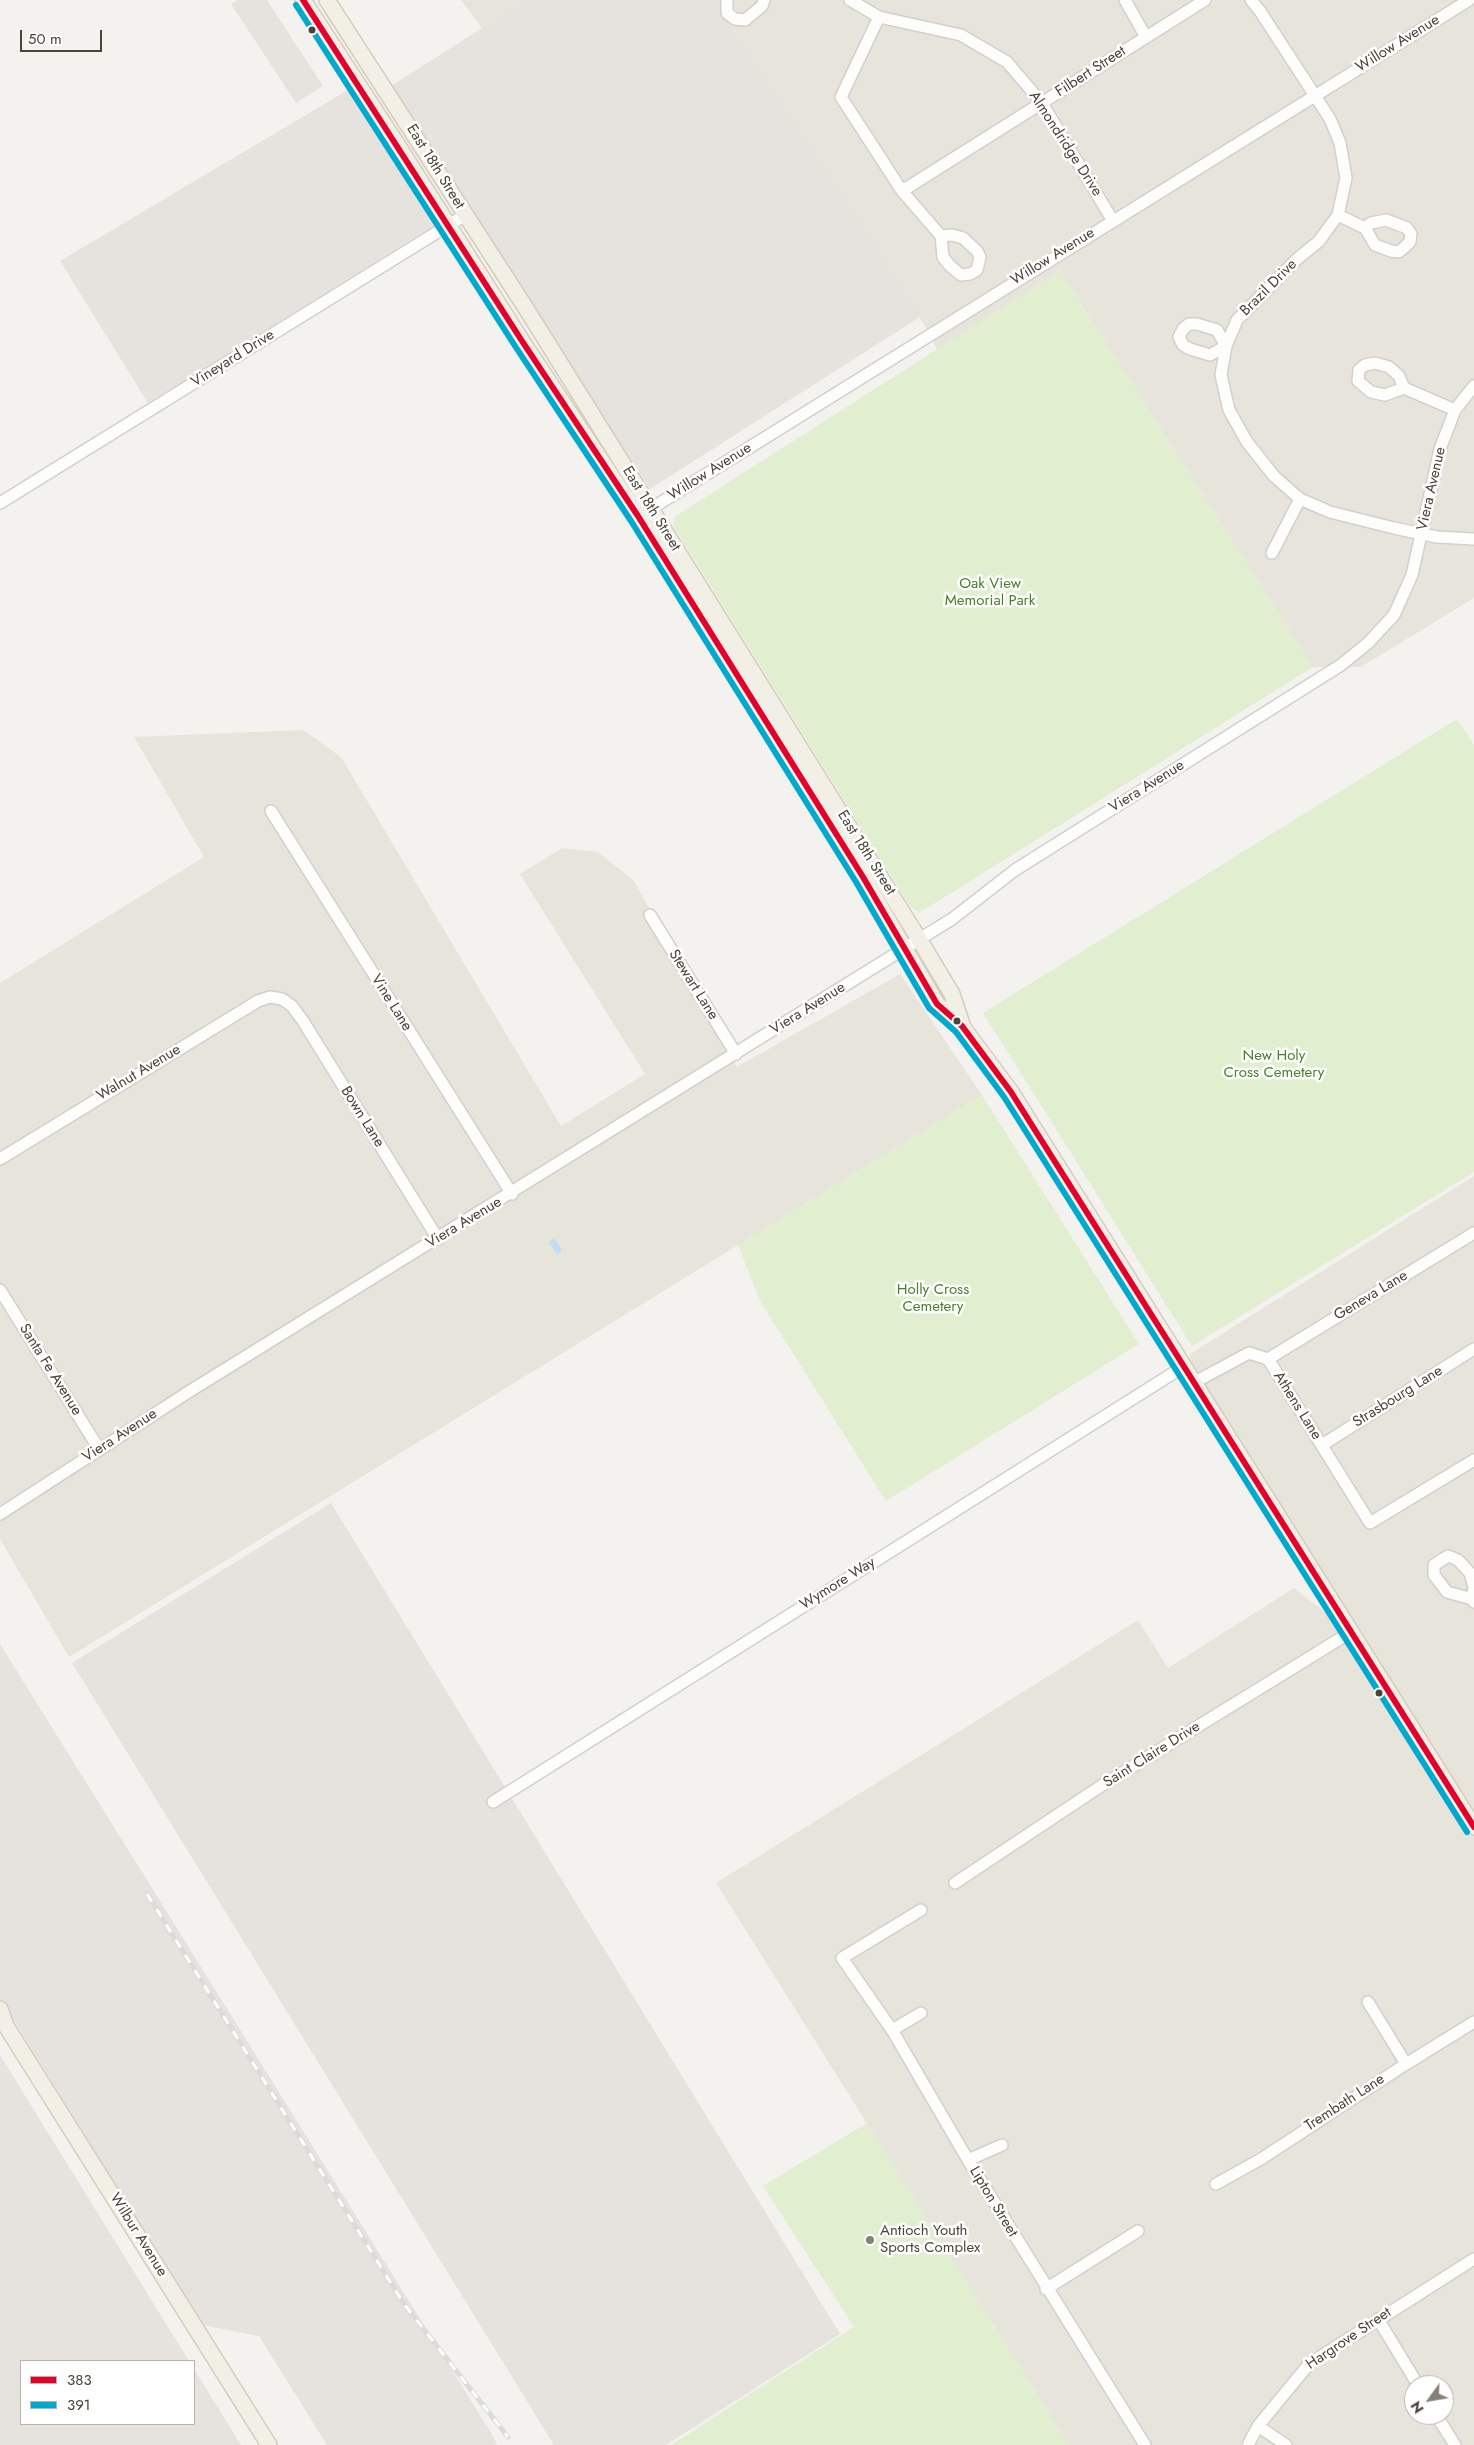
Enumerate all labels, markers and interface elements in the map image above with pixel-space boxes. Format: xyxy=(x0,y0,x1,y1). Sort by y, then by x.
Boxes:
street label: Willow Avenue xyxy=(1353,11,1443,77)
scale bar xyxy=(22,20,105,52)
unlabelled marker xyxy=(307,25,317,35)
text: 50 m xyxy=(28,28,62,50)
street label: Filbert Street xyxy=(1052,43,1130,101)
street label: Almondridge Drive xyxy=(1024,88,1106,200)
street label: East 18th Street xyxy=(402,121,468,213)
street label: Willow Avenue xyxy=(1008,224,1098,290)
street label: Brazil Drive xyxy=(1237,256,1301,320)
street label: Vineyard Drive xyxy=(188,326,278,392)
street label: Willow Avenue xyxy=(665,439,755,505)
street label: Viera Avenue xyxy=(1414,446,1450,532)
street label: East 18th Street xyxy=(618,463,684,555)
park label: Oak View Memorial Park xyxy=(945,575,1035,610)
street label: Viera Avenue xyxy=(1106,757,1188,817)
street label: East 18th Street xyxy=(833,807,899,899)
street label: Stewart Lane xyxy=(664,947,722,1023)
street label: Vine Lane xyxy=(367,971,415,1035)
street label: Viera Avenue xyxy=(767,979,849,1039)
unlabelled marker xyxy=(952,1016,962,1026)
street label: Walnut Avenue xyxy=(94,1041,184,1105)
park label: New Holy Cross Cemetery xyxy=(1224,1047,1324,1082)
street label: Bown Lane xyxy=(336,1083,388,1151)
street label: Viera Avenue xyxy=(423,1193,505,1253)
street label: Geneva Lane xyxy=(1331,1267,1411,1325)
park label: Holly Cross Cemetery xyxy=(897,1281,969,1316)
street label: Santa Fe Avenue xyxy=(15,1321,85,1419)
street label: Strasbourg Lane xyxy=(1350,1362,1446,1432)
street label: Athens Lane xyxy=(1269,1369,1325,1443)
street label: Viera Avenue xyxy=(79,1405,161,1467)
street label: Wymore Way xyxy=(797,1554,879,1614)
unlabelled marker xyxy=(1374,1688,1384,1698)
street label: Saint Claire Drive xyxy=(1100,1718,1204,1792)
street label: Trembath Lane xyxy=(1302,2071,1388,2135)
street label: Lipton Street xyxy=(965,2163,1021,2241)
street label: Wilbur Avenue xyxy=(105,2190,171,2280)
place label: Antioch Youth Sports Complex xyxy=(880,2222,980,2257)
marker: Antioch Youth Sports Complex xyxy=(864,2234,876,2246)
street label: Hargrove Street xyxy=(1303,2304,1395,2374)
legend xyxy=(20,2360,195,2425)
text: 383 xyxy=(67,2369,92,2391)
north arrow xyxy=(1404,2375,1454,2425)
text: 391 xyxy=(67,2394,91,2416)
text: N xyxy=(1406,2397,1429,2417)

